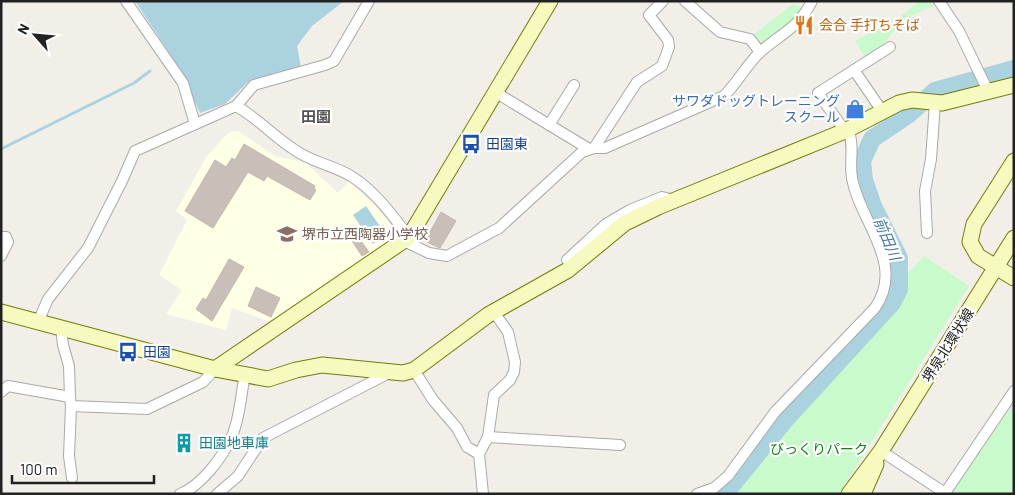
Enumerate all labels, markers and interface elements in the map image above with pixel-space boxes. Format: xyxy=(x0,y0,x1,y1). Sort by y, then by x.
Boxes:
north arrow xyxy=(10,10,60,60)
restaurant icon: 会合 手打ちそば xyxy=(793,14,815,36)
place label: 会合 手打ちそば xyxy=(819,16,920,33)
text: N xyxy=(13,21,33,37)
place label: サワダドッグトレーニング スクール xyxy=(672,92,840,125)
shop icon: サワダドッグトレーニング スクール xyxy=(844,98,866,120)
district label: 田園 xyxy=(301,107,331,125)
bus stop icon: 田園東 xyxy=(460,133,482,155)
place label: 田園東 xyxy=(486,135,528,152)
water label: 前田川 xyxy=(871,214,906,265)
school or university icon: 堺市立西陶器小学校 xyxy=(276,223,298,245)
place label: 堺市立西陶器小学校 xyxy=(302,225,428,242)
street label: 堺泉北環状線 xyxy=(918,305,977,385)
bus stop icon: 田園 xyxy=(117,341,139,363)
place label: 田園 xyxy=(143,343,171,360)
building icon: 田園地車庫 xyxy=(173,432,195,454)
place label: 田園地車庫 xyxy=(199,434,269,451)
park label: びっくりパーク xyxy=(770,440,868,457)
scale bar xyxy=(12,452,155,484)
text: 100 m xyxy=(20,460,58,478)

